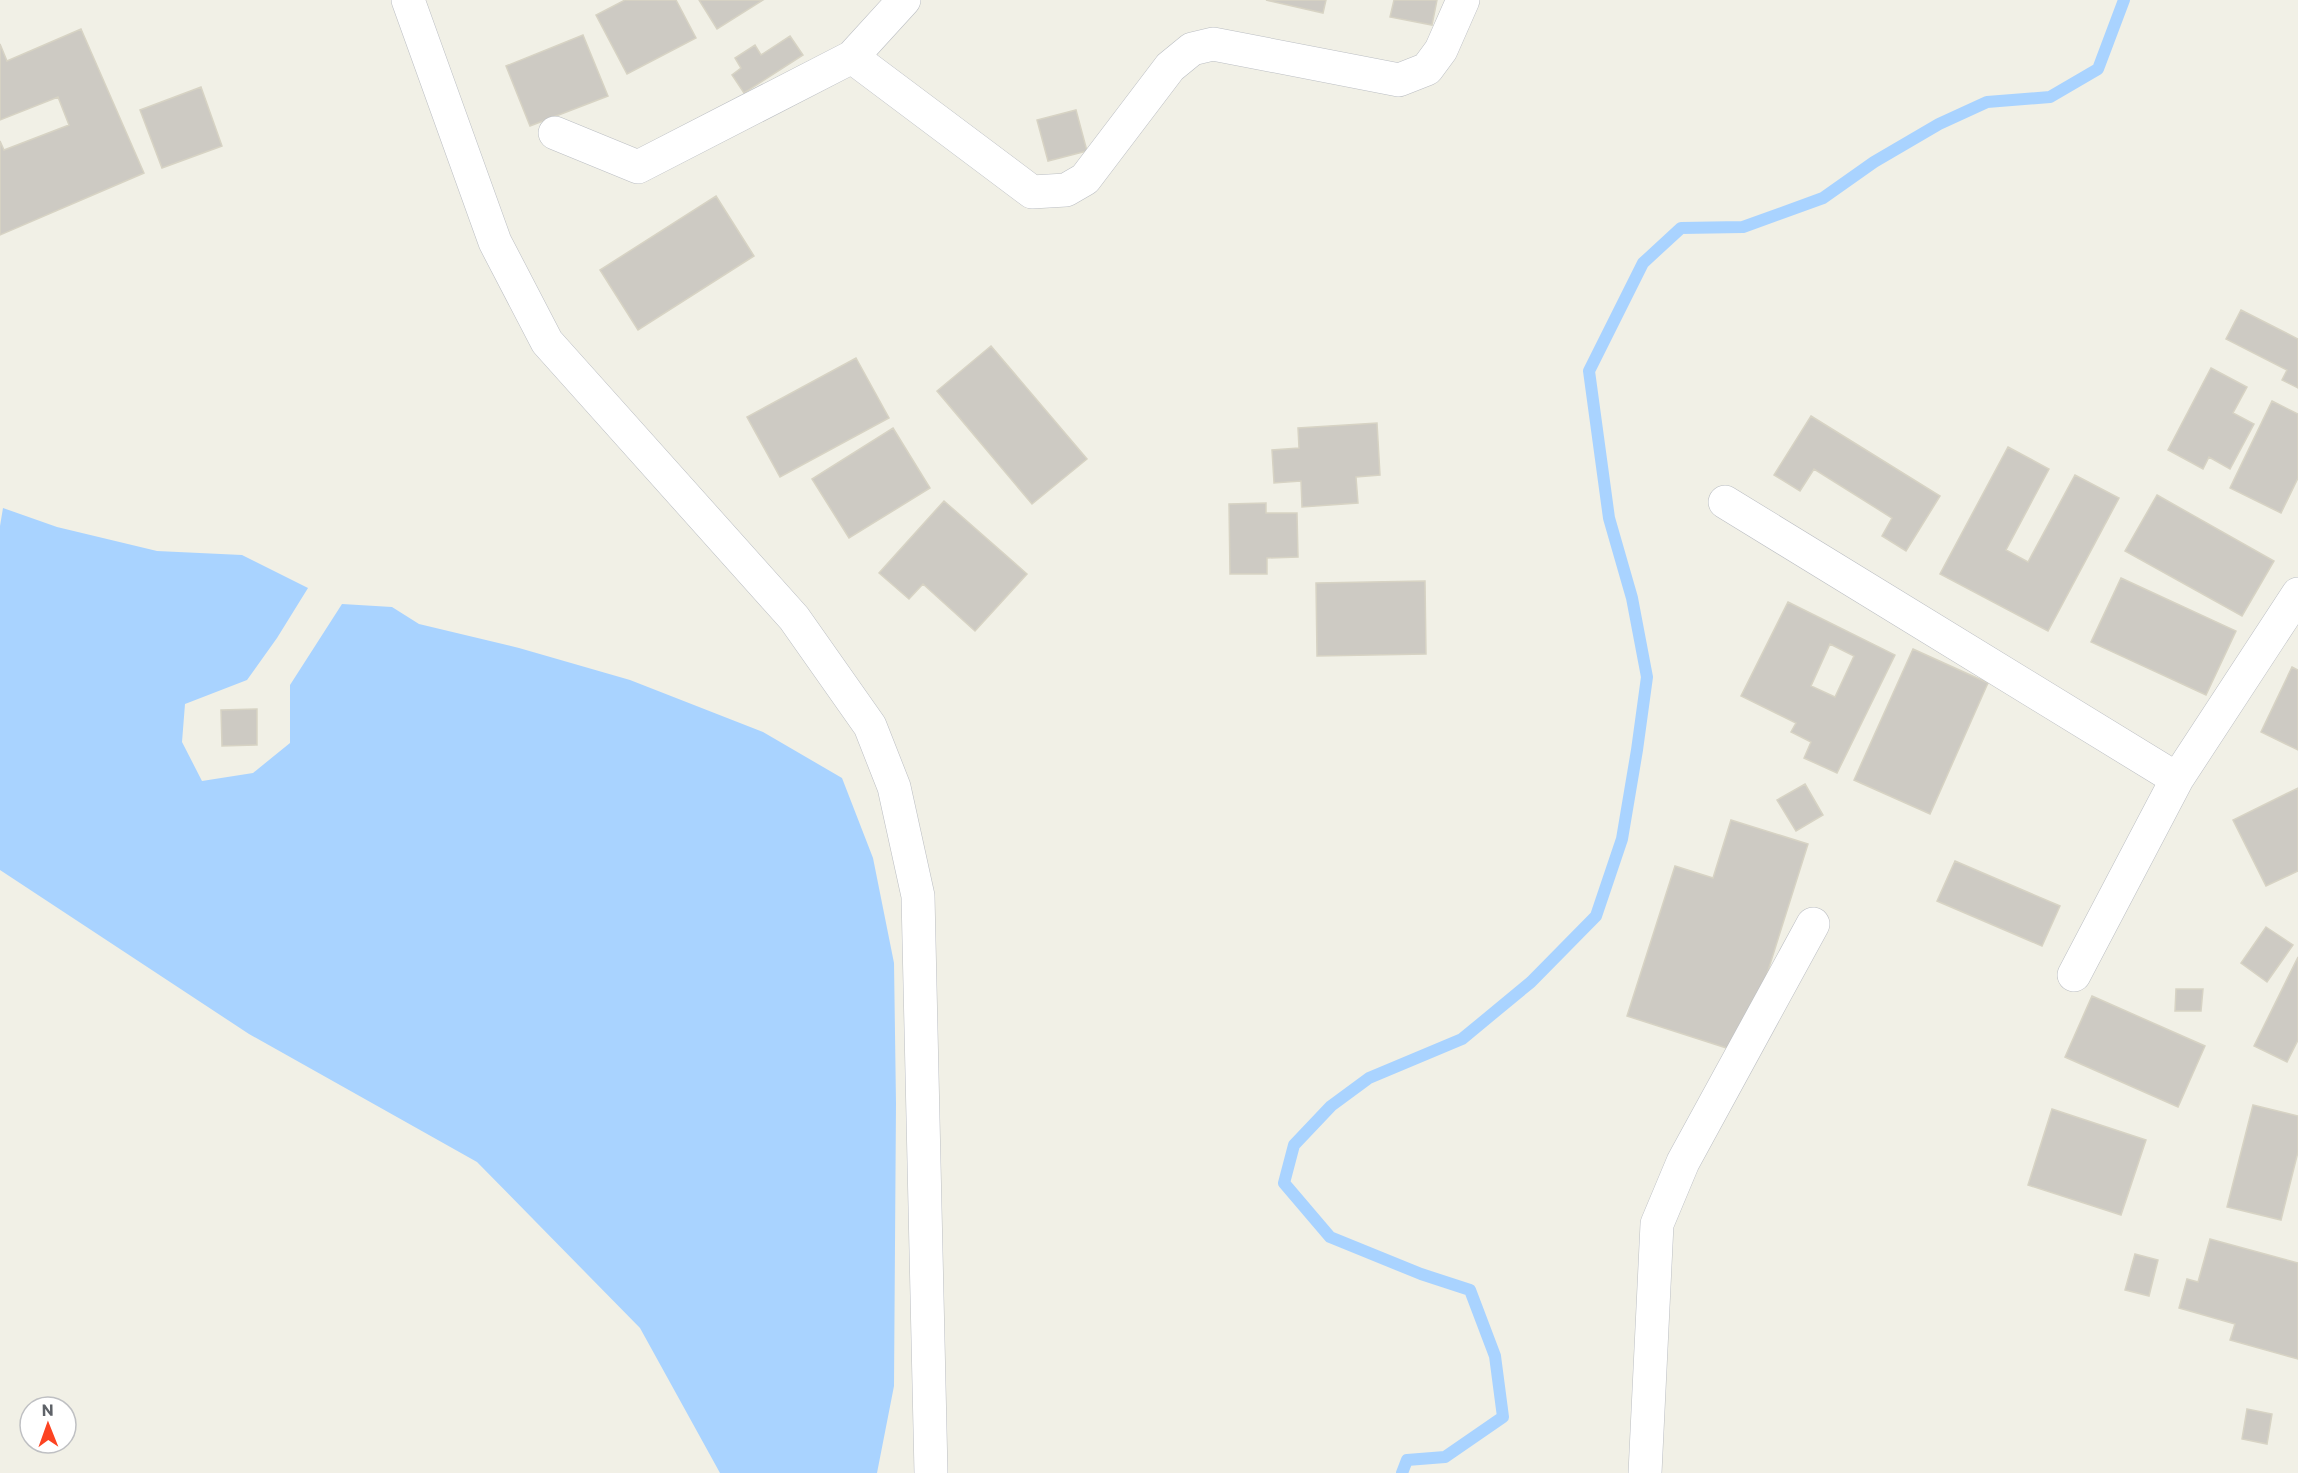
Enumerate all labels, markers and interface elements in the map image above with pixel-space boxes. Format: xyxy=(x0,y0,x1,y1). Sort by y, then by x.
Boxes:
north arrow xyxy=(18,1395,78,1455)
text: N xyxy=(42,1400,54,1419)

